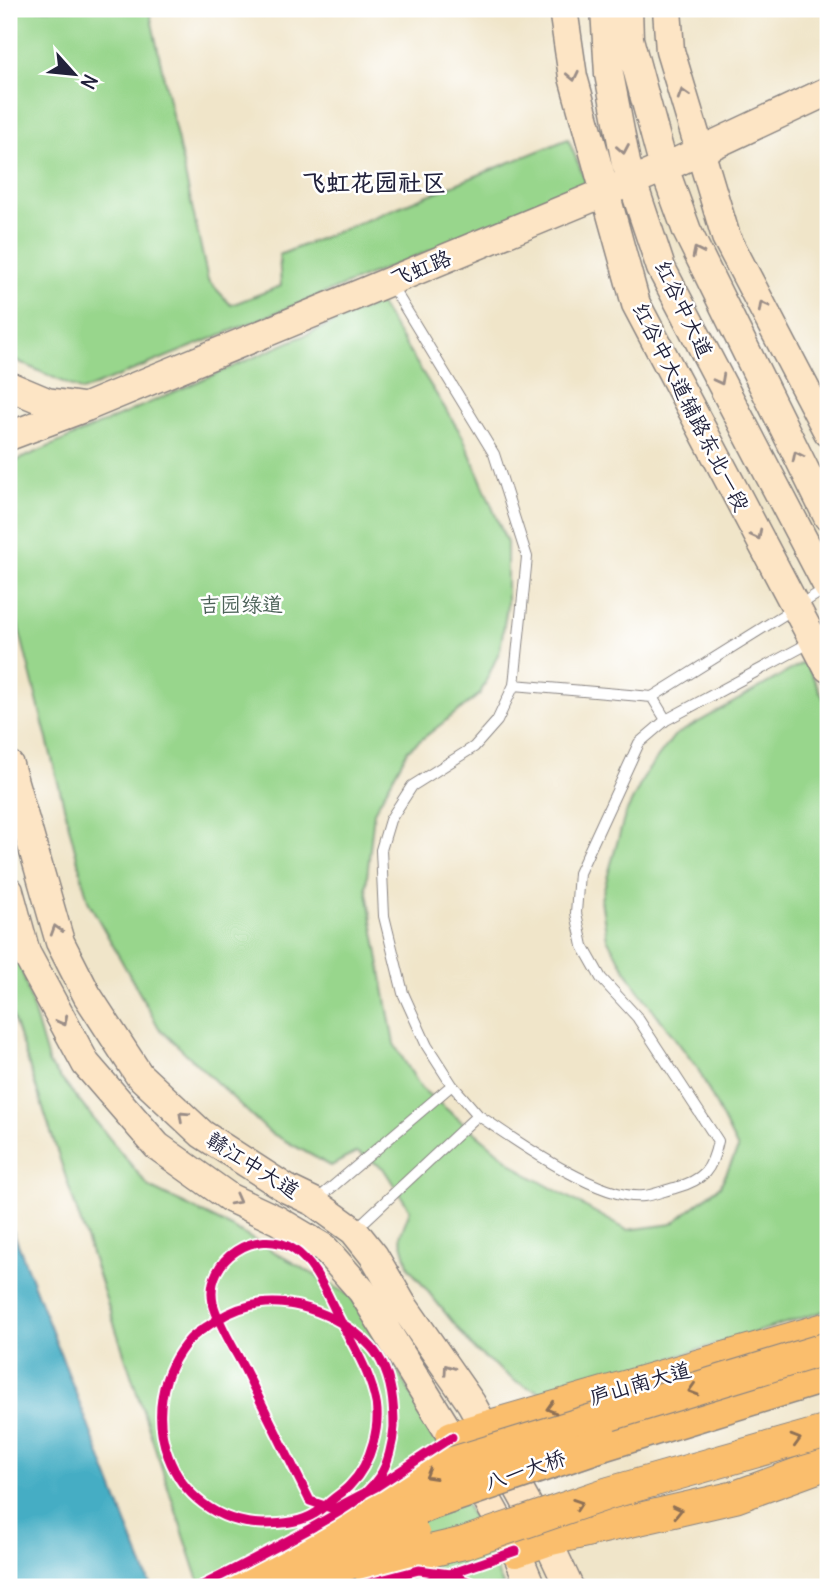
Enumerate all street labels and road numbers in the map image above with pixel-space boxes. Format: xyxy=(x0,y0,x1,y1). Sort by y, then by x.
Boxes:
street label: 飞虹路 xyxy=(387,244,455,292)
street label: 红谷中大道 xyxy=(649,256,719,362)
street label: 红谷中大道辅路东北一段 xyxy=(627,298,755,516)
street label: 赣江中大道 xyxy=(201,1126,305,1204)
street label: 庐山南大道 xyxy=(586,1356,694,1410)
street label: 八一大桥 xyxy=(481,1444,569,1496)

